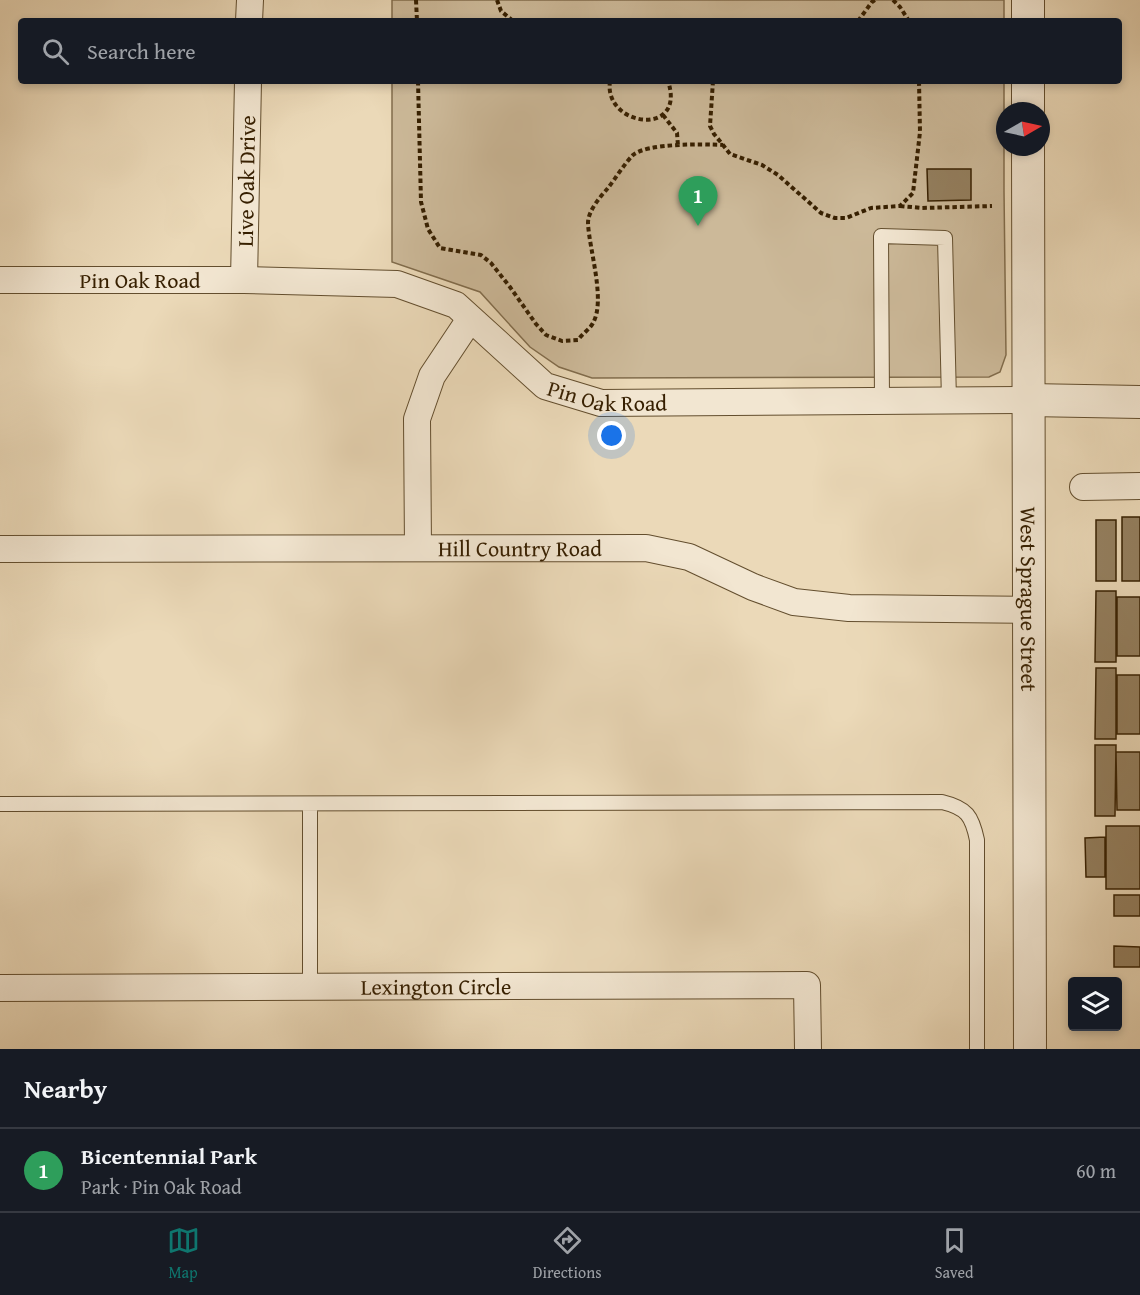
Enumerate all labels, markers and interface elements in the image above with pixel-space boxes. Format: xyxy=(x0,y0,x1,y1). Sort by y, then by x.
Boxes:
search box xyxy=(18,18,1122,84)
icon: search xyxy=(39,35,72,68)
text: Search here xyxy=(87,35,196,67)
north arrow xyxy=(996,102,1050,156)
street label: Live Oak Drive xyxy=(229,115,263,247)
pin: 1 xyxy=(678,176,718,226)
street label: Pin Oak Road xyxy=(79,264,201,296)
street label: Pin Oak Road xyxy=(544,372,667,420)
your location xyxy=(597,421,626,450)
street label: West Sprague Street xyxy=(1013,506,1045,692)
street label: Hill Country Road xyxy=(438,532,602,564)
street label: Lexington Circle xyxy=(361,970,511,1003)
map controls xyxy=(1068,977,1122,1031)
button: layers xyxy=(1068,977,1122,1031)
text: Nearby xyxy=(24,1069,107,1108)
text: Bicentennial Park xyxy=(81,1140,257,1172)
text: 1 xyxy=(38,1156,49,1185)
text: 60 m xyxy=(1076,1156,1116,1185)
text: Park · Pin Oak Road xyxy=(81,1172,242,1201)
tab: Map xyxy=(167,1224,200,1284)
tab: Directions xyxy=(533,1224,602,1284)
tab: Saved xyxy=(935,1224,973,1284)

